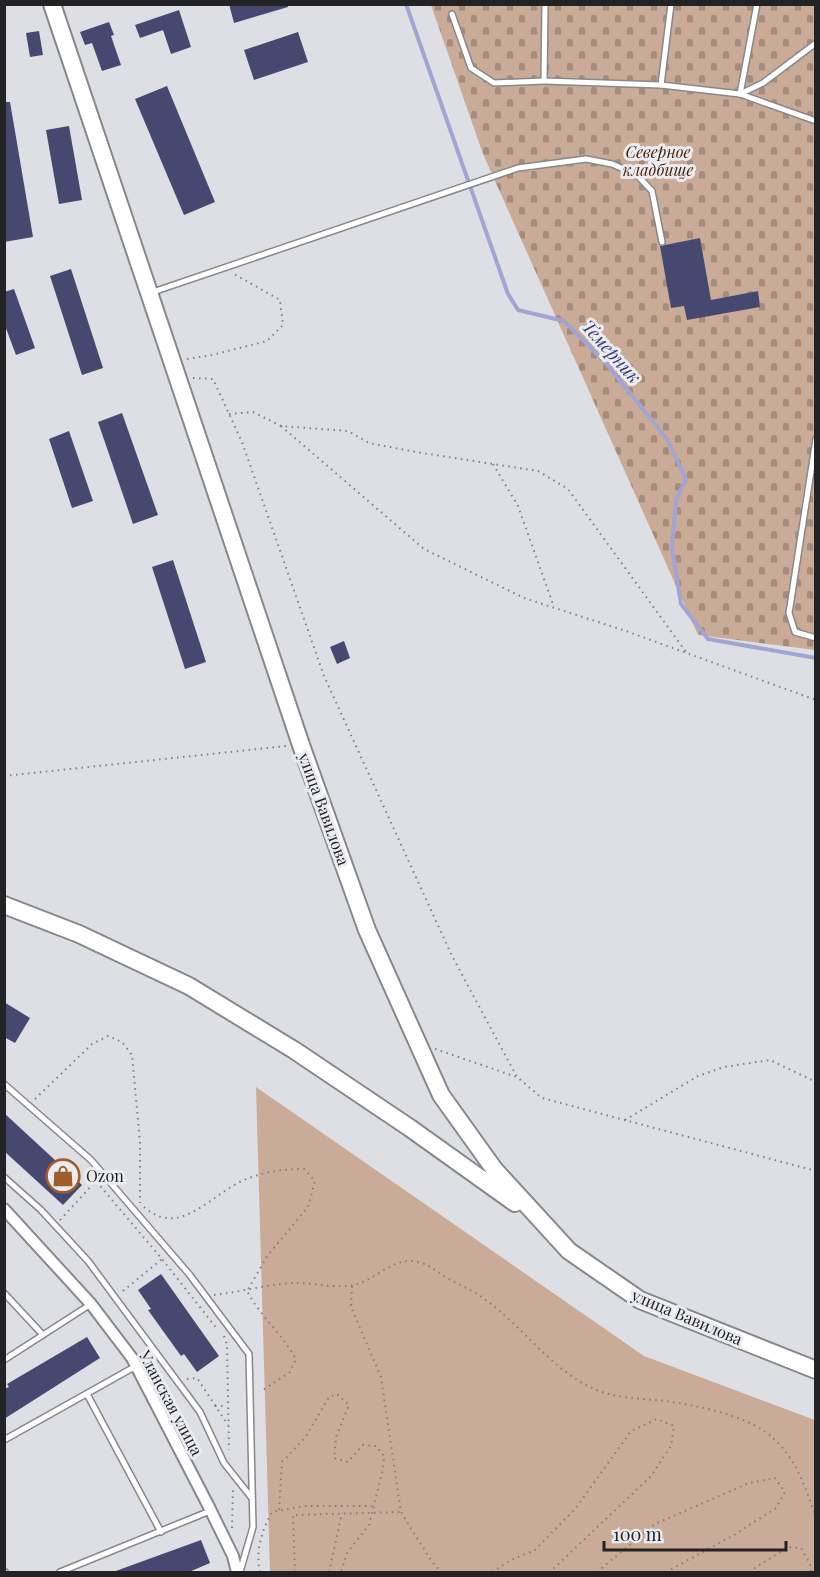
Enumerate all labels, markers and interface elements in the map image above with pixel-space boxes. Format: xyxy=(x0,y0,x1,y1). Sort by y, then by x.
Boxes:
park label: Северное кладбище xyxy=(623,141,693,180)
water label: Темерник xyxy=(577,314,647,388)
street label: улица Вавилова xyxy=(294,749,355,868)
shop icon: Ozon xyxy=(45,1158,81,1194)
place label: Ozon xyxy=(86,1165,124,1186)
street label: улица Вавилова xyxy=(628,1283,746,1349)
street label: Уланская улица xyxy=(134,1346,208,1459)
scale bar xyxy=(604,1514,786,1552)
text: 100 m xyxy=(613,1522,662,1546)

